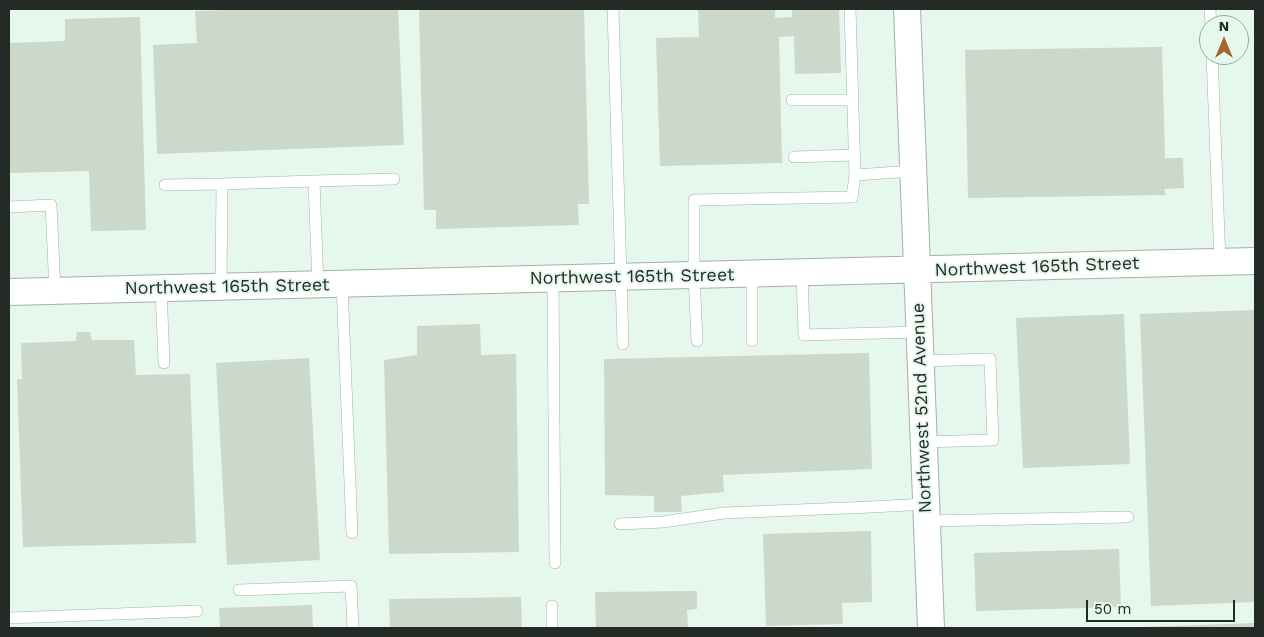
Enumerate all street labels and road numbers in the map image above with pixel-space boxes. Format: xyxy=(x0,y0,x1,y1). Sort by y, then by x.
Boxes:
street label: Northwest 165th Street xyxy=(934,253,1140,281)
street label: Northwest 165th Street xyxy=(529,264,735,290)
street label: Northwest 165th Street xyxy=(124,274,330,300)
street label: Northwest 52nd Avenue xyxy=(908,302,936,514)

